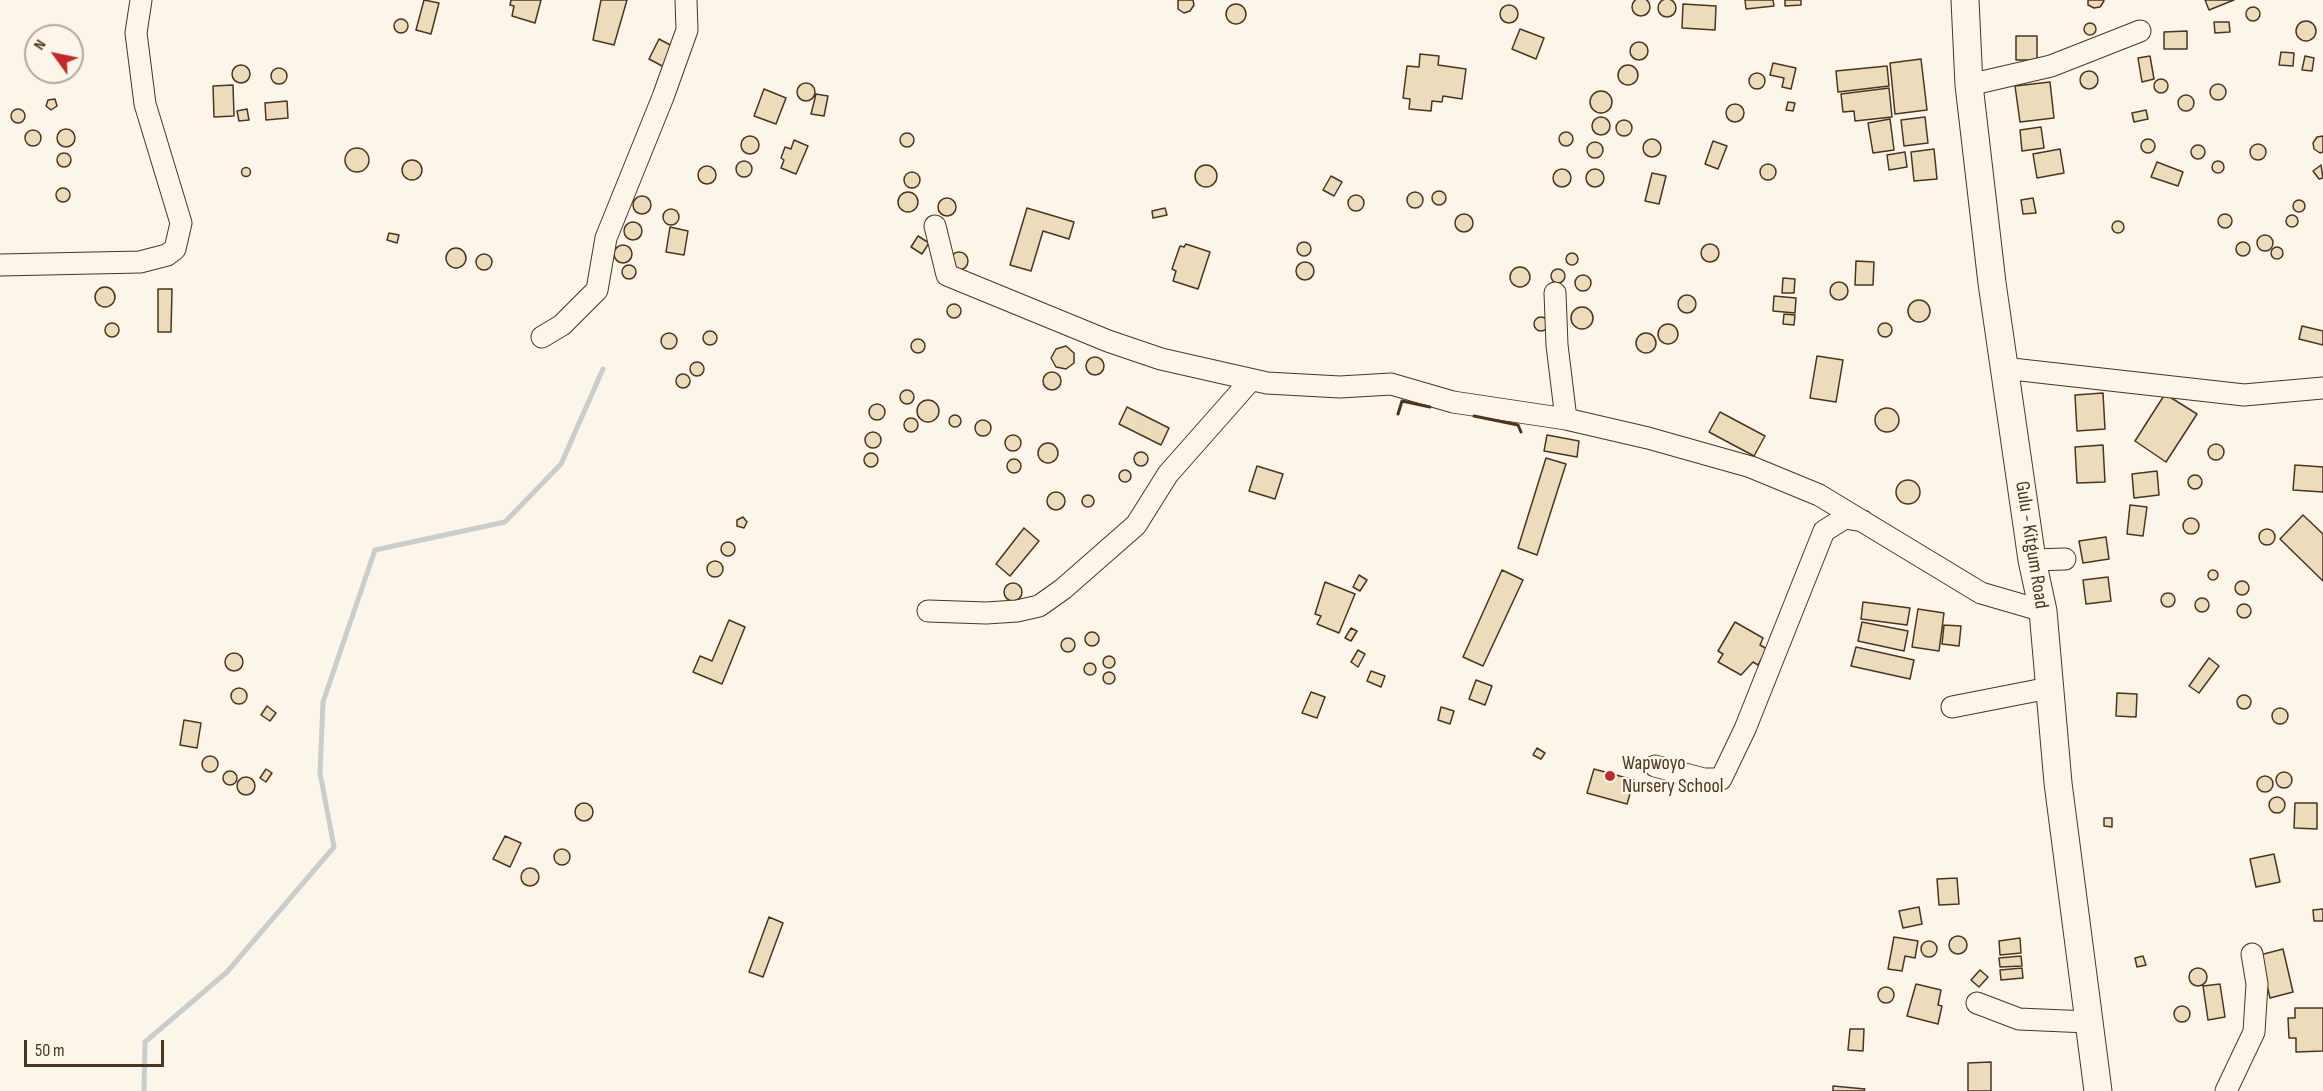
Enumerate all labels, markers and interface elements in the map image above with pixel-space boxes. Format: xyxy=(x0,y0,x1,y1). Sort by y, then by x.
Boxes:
north arrow xyxy=(24,24,84,84)
text: N xyxy=(30,36,50,54)
street label: Gulu - Kitgum Road xyxy=(2009,480,2053,610)
place label: Wapwoyo Nursery School xyxy=(1622,752,1723,799)
marker: Wapwoyo Nursery School xyxy=(1603,769,1617,783)
scale bar xyxy=(27,1028,166,1066)
text: 50 m xyxy=(35,1040,65,1061)

